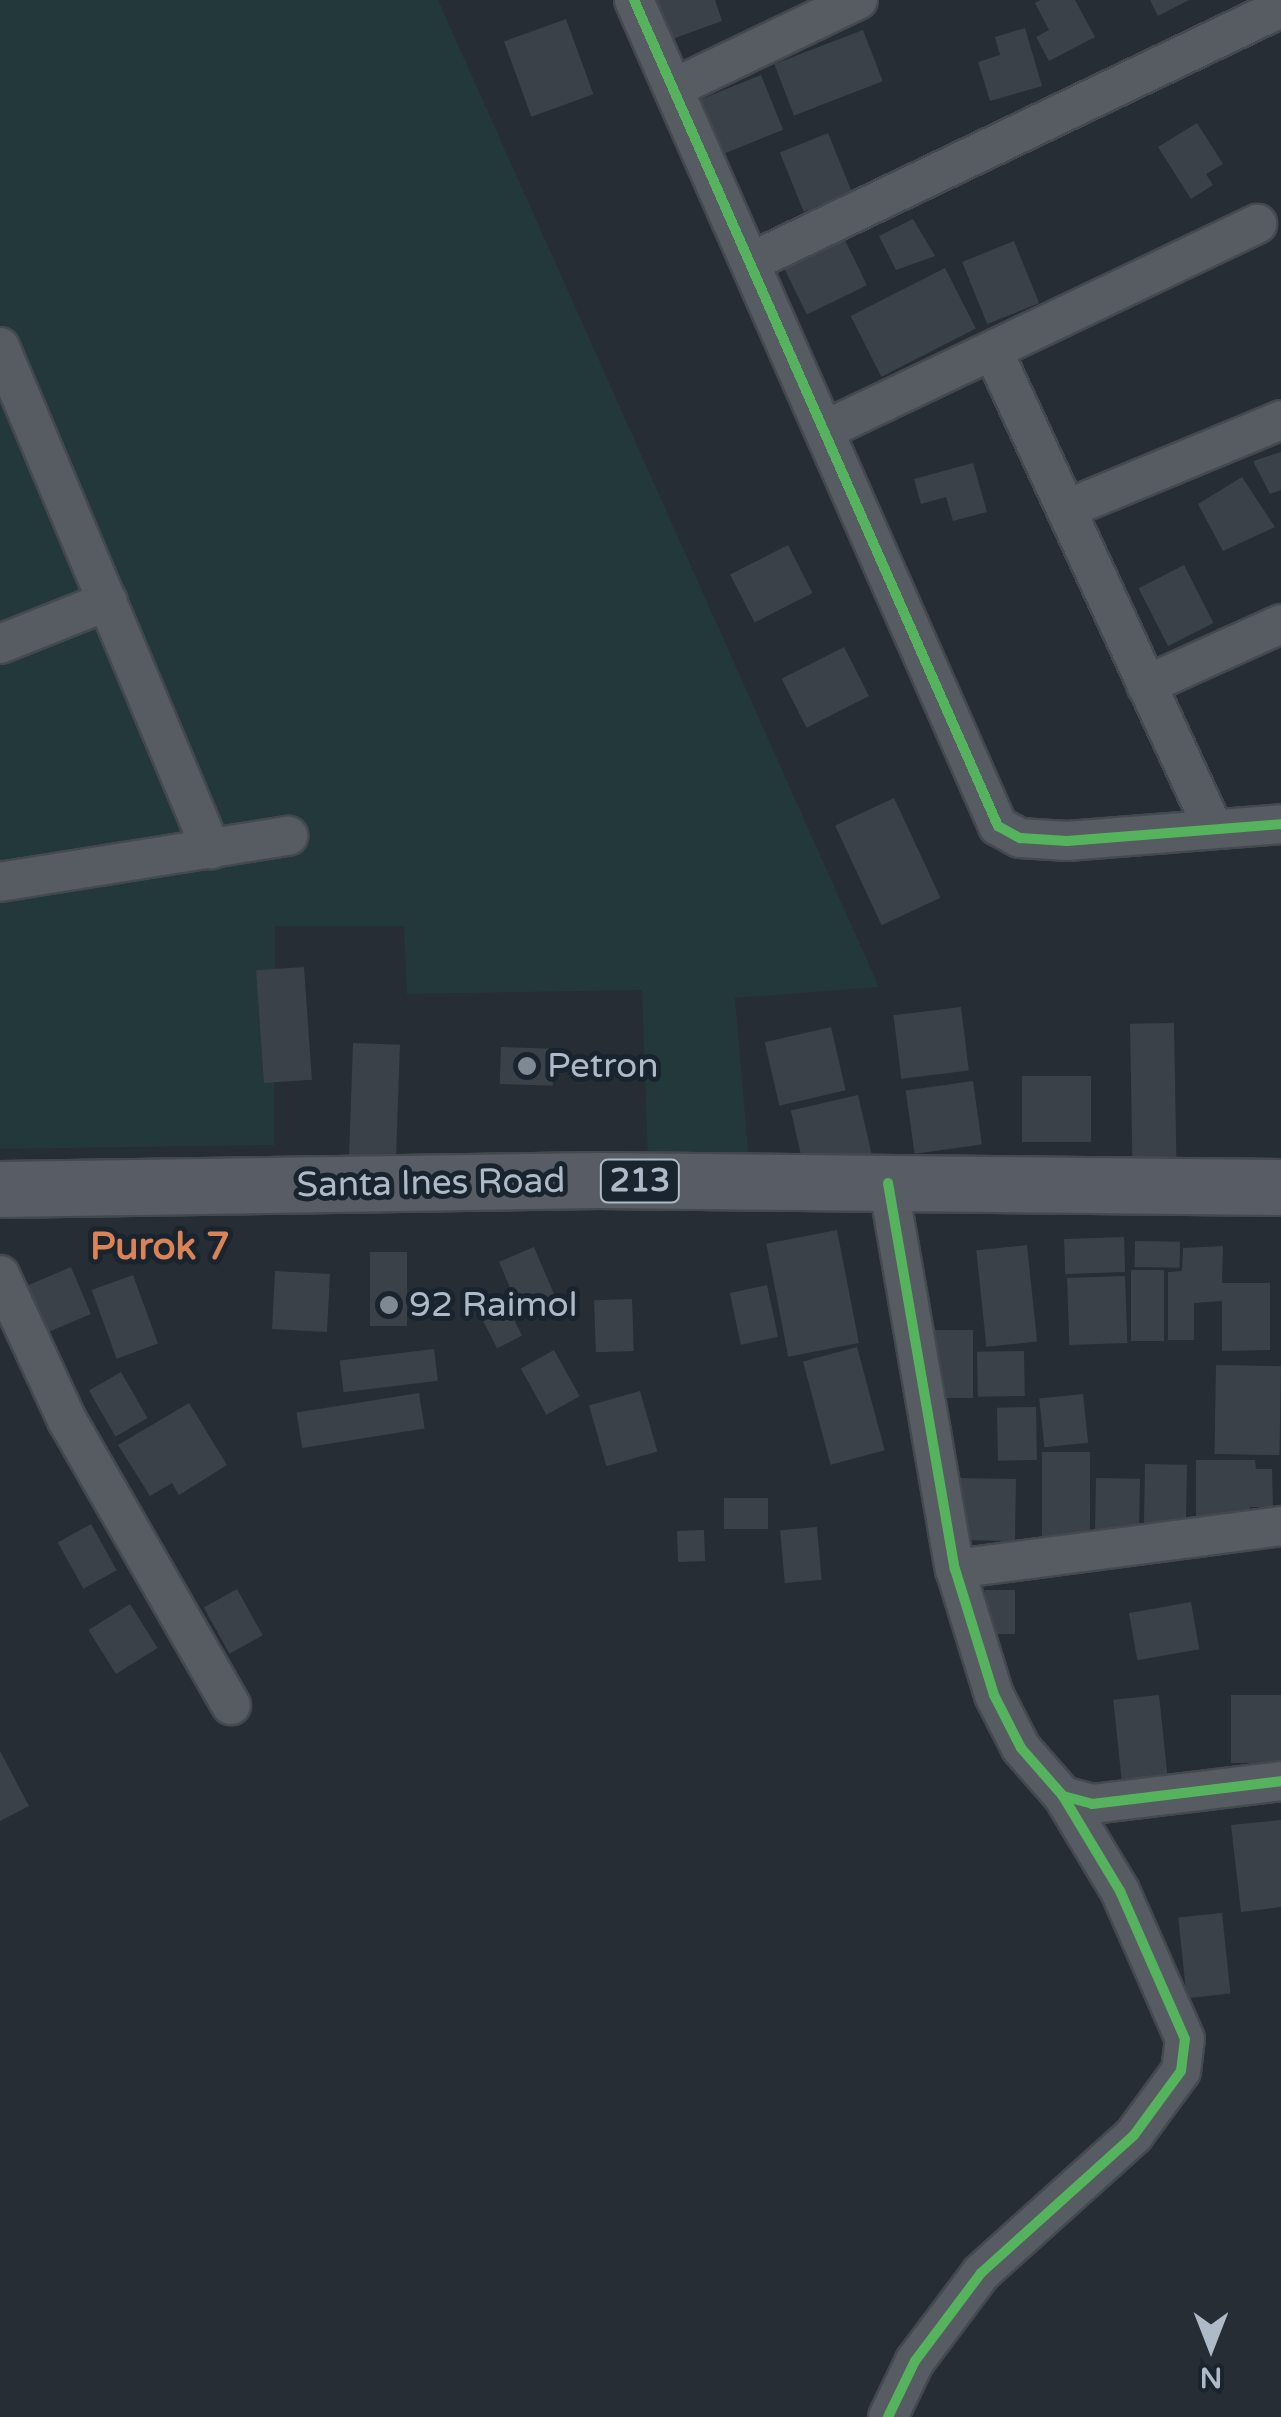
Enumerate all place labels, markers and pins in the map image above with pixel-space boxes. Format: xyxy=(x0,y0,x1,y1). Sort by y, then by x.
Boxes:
place label: Petron xyxy=(547,1045,659,1087)
marker: Petron xyxy=(516,1055,538,1077)
place label: 92 Raimol xyxy=(409,1284,577,1326)
marker: 92 Raimol xyxy=(378,1294,400,1316)

